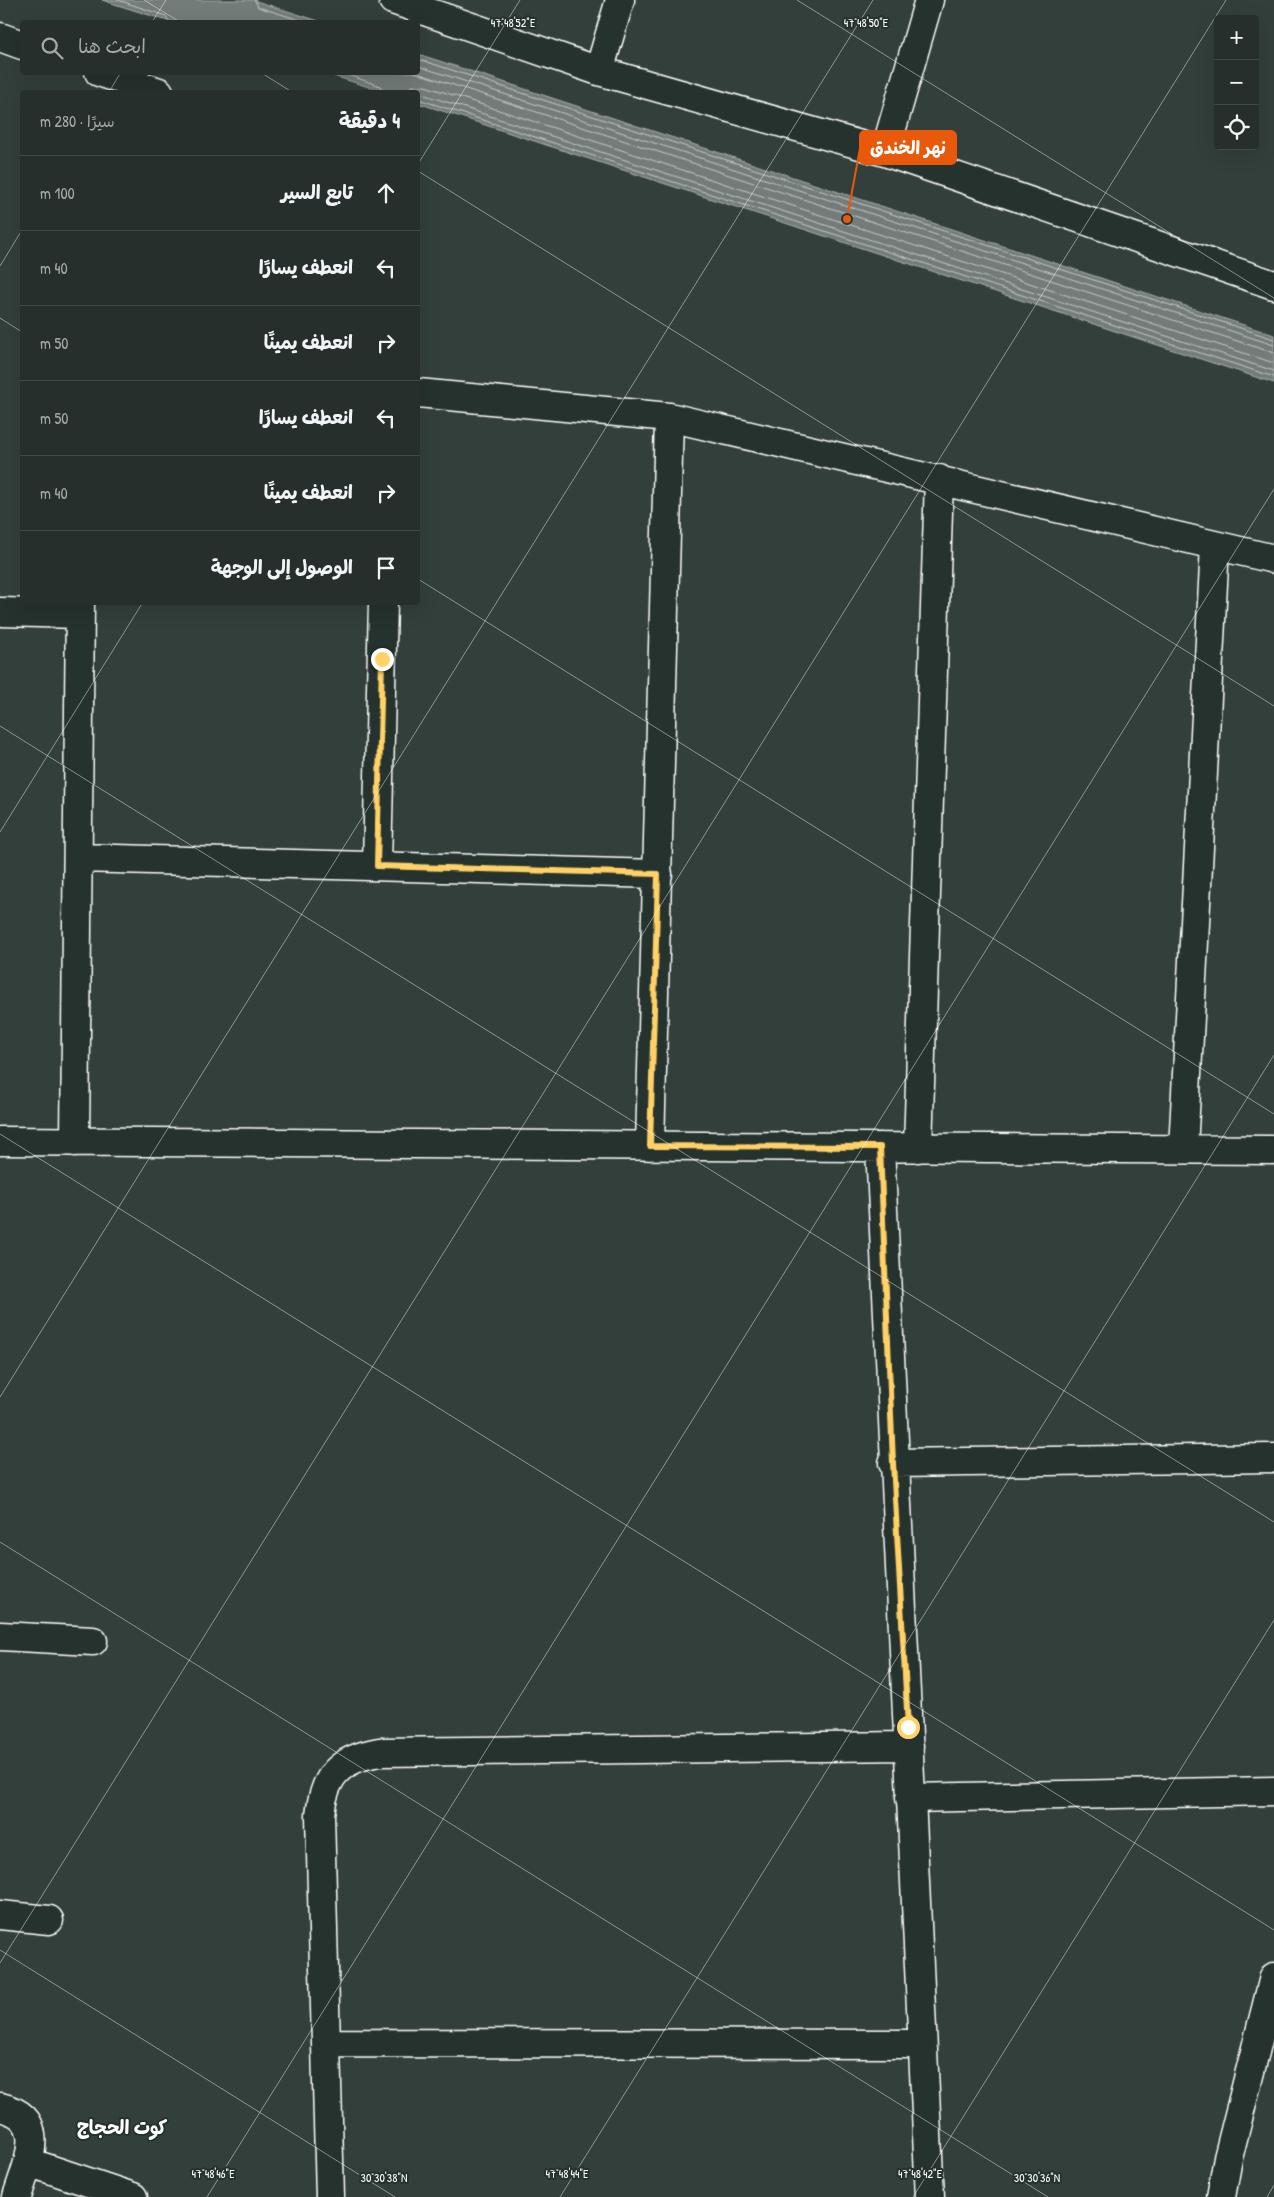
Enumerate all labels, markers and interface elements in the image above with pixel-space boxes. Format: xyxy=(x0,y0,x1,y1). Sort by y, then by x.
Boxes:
text: 47°48'52"E xyxy=(491,14,536,31)
text: 47°48'50"E xyxy=(844,14,889,31)
map controls xyxy=(1214,15,1259,150)
button: + xyxy=(1214,15,1259,60)
search box xyxy=(20,20,420,75)
text: ابحث هنا xyxy=(78,33,146,59)
icon: search xyxy=(38,34,66,62)
button: − xyxy=(1214,60,1259,105)
button: locate xyxy=(1214,105,1259,150)
text: 4 دقيقة xyxy=(339,106,400,135)
text: سيرًا · 280 m xyxy=(40,110,115,132)
callout: نهر الخندق xyxy=(860,131,956,164)
text: نهر الخندق xyxy=(870,135,946,160)
text: تابع السير xyxy=(281,179,353,205)
icon: ahead xyxy=(372,179,400,207)
text: 100 m xyxy=(40,182,75,204)
text: انعطف يسارًا xyxy=(259,254,353,280)
icon: left xyxy=(372,254,400,282)
text: 40 m xyxy=(40,257,68,279)
text: انعطف يمينًا xyxy=(264,329,353,355)
icon: right xyxy=(372,329,400,357)
text: 50 m xyxy=(40,332,69,354)
text: انعطف يسارًا xyxy=(259,404,353,430)
icon: left xyxy=(372,404,400,432)
text: 50 m xyxy=(40,407,69,429)
text: انعطف يمينًا xyxy=(264,479,353,505)
icon: right xyxy=(372,479,400,507)
text: 40 m xyxy=(40,482,68,504)
text: الوصول إلى الوجهة xyxy=(211,554,353,580)
icon: arrive xyxy=(372,554,400,582)
route end xyxy=(371,648,394,671)
route start xyxy=(897,1716,920,1739)
district label: كوت الحجاج xyxy=(77,2114,168,2141)
text: 47°48'46"E xyxy=(191,2165,235,2182)
text: 47°48'44"E xyxy=(546,2165,589,2182)
text: 47°48'42"E xyxy=(898,2165,943,2182)
text: 30°30'38"N xyxy=(361,2169,407,2186)
text: 30°30'36"N xyxy=(1014,2169,1060,2186)

